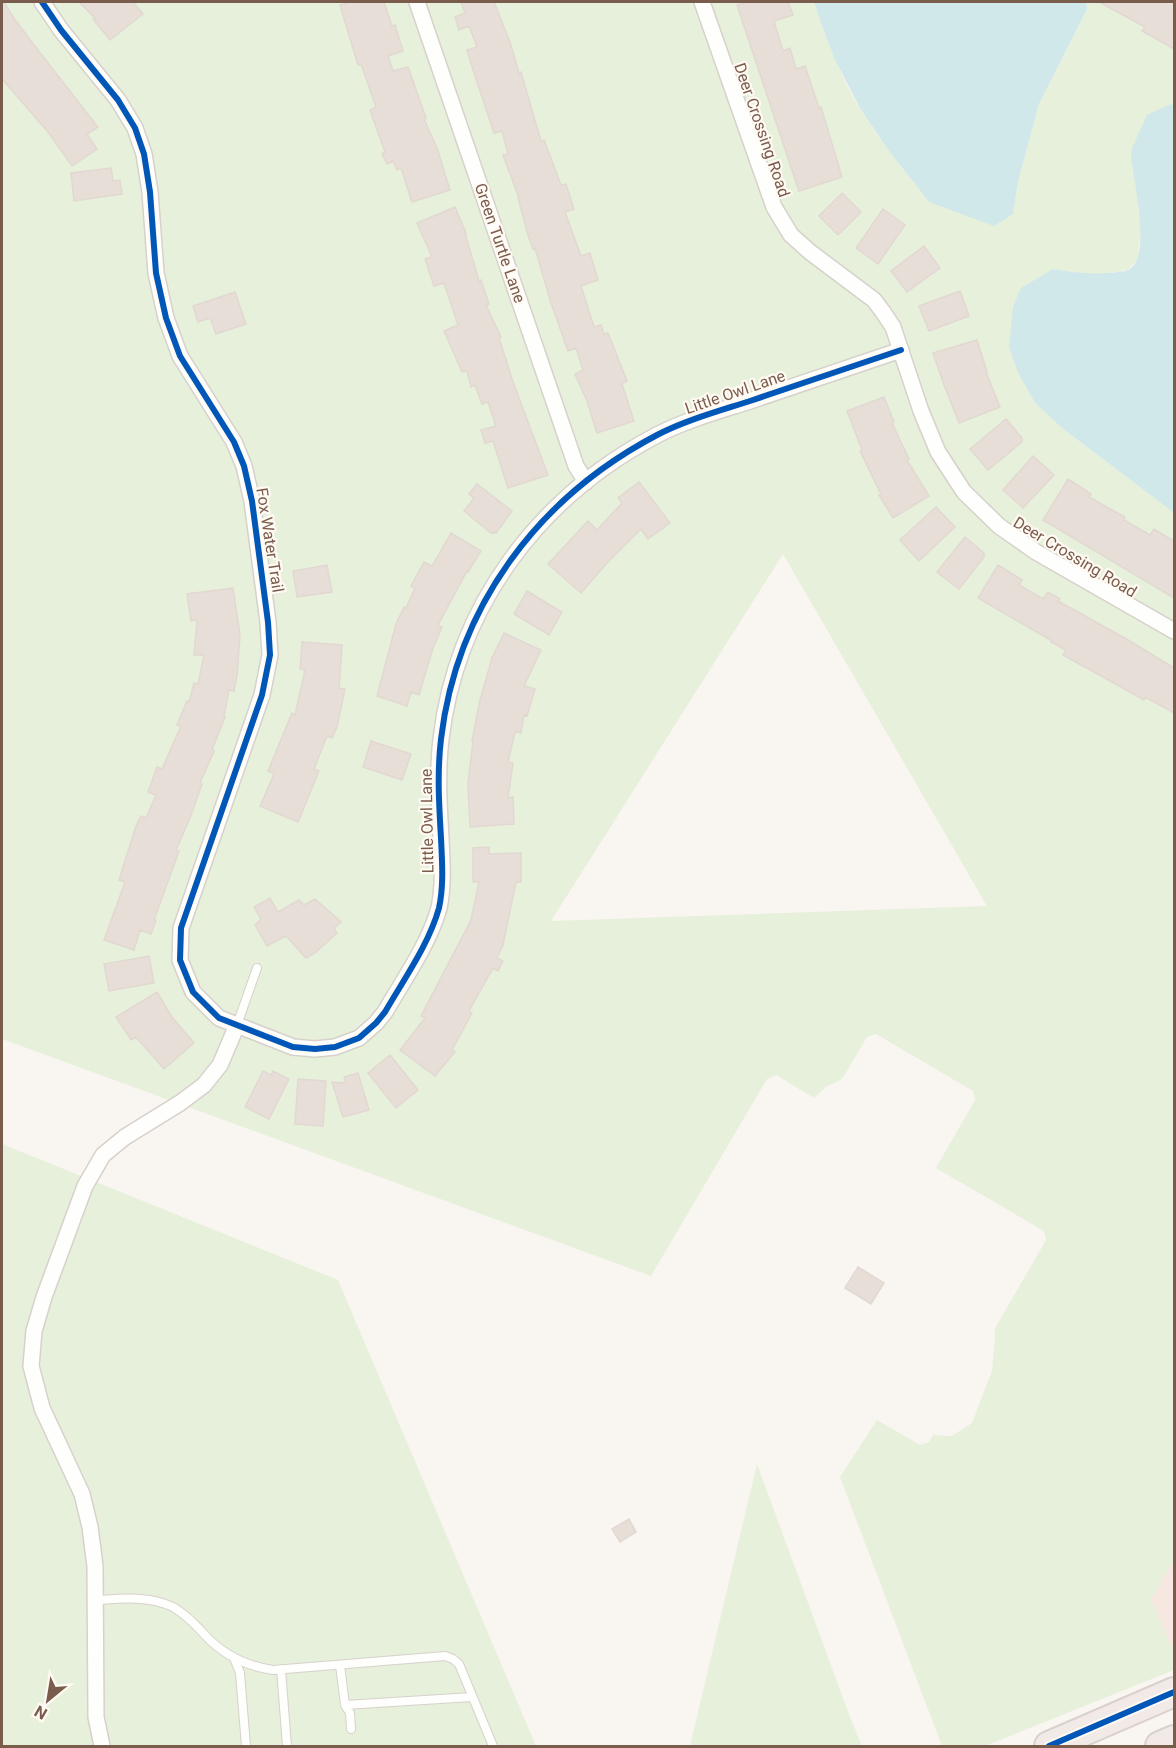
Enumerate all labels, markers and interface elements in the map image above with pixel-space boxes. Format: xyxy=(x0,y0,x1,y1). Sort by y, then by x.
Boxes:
street label: Deer Crossing Road xyxy=(730,60,794,200)
street label: Green Turtle Lane xyxy=(471,181,529,305)
street label: Little Owl Lane xyxy=(682,366,788,418)
street label: Fox Water Trail xyxy=(252,486,288,594)
street label: Deer Crossing Road xyxy=(1010,513,1140,601)
street label: Little Owl Lane xyxy=(417,768,437,874)
north arrow xyxy=(18,1670,78,1730)
text: N xyxy=(31,1702,50,1724)

